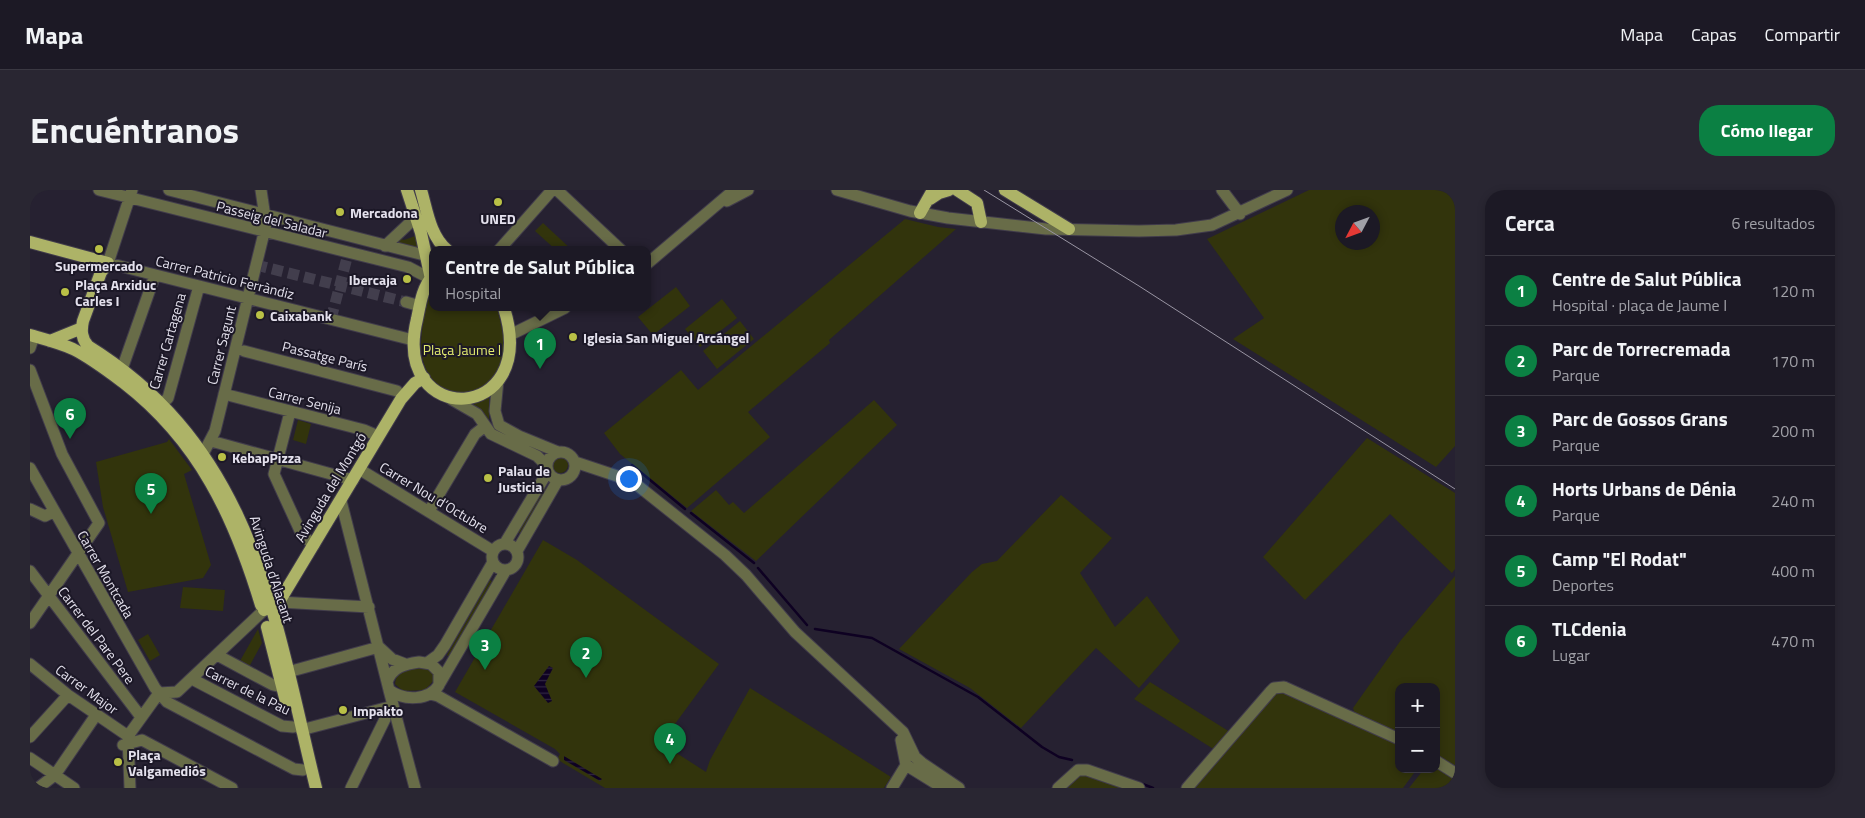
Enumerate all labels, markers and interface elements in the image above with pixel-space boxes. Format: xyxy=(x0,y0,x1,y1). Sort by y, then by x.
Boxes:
text: Mapa xyxy=(25,17,83,53)
text: Mapa xyxy=(1620,21,1663,48)
text: Capas xyxy=(1691,21,1737,48)
text: Compartir xyxy=(1765,21,1840,48)
text: Encuéntranos xyxy=(30,103,239,157)
button: Cómo llegar xyxy=(1699,105,1835,156)
street label: Passeig del Saladar xyxy=(214,195,330,243)
marker: UNED xyxy=(492,196,504,208)
place label: Mercadona xyxy=(350,202,418,223)
north arrow xyxy=(1335,205,1380,250)
marker: Mercadona xyxy=(334,206,346,218)
text: Cerca xyxy=(1505,207,1555,239)
place label: UNED xyxy=(480,208,516,229)
text: 6 resultados xyxy=(1731,211,1815,235)
marker: Supermercado xyxy=(93,243,105,255)
popup xyxy=(429,246,651,311)
street label: Carrer Patricio Ferràndiz xyxy=(154,250,296,304)
text: Centre de Salut Pública xyxy=(445,252,635,281)
place label: Supermercado xyxy=(55,255,143,276)
text: Centre de Salut Pública xyxy=(1552,264,1742,293)
place label: Ibercaja xyxy=(349,269,397,290)
marker: Ibercaja xyxy=(401,273,413,285)
place label: Plaça Arxiduc Carles I xyxy=(75,274,156,311)
text: 1 xyxy=(1517,279,1525,303)
text: 120 m xyxy=(1771,279,1815,303)
text: Hospital xyxy=(445,281,501,305)
marker: Plaça Arxiduc Carles I xyxy=(59,286,71,298)
street label: Carrer Cartagena xyxy=(143,290,191,392)
text: Hospital · plaça de Jaume I xyxy=(1552,293,1727,317)
street label: Carrer Sagunt xyxy=(201,303,241,387)
place label: Caixabank xyxy=(270,305,333,326)
marker: Caixabank xyxy=(254,309,266,321)
place label: Iglesia San Miguel Arcángel xyxy=(583,327,749,348)
pin: 1 xyxy=(524,328,556,369)
marker: Iglesia San Miguel Arcángel xyxy=(567,331,579,343)
text: Parc de Torrecremada xyxy=(1552,334,1730,363)
street label: Passatge París xyxy=(280,335,370,377)
park label: Plaça Jaume I xyxy=(423,339,501,360)
text: 2 xyxy=(1517,349,1525,373)
text: 170 m xyxy=(1771,349,1815,373)
text: Parque xyxy=(1552,363,1600,387)
street label: Carrer Senija xyxy=(266,381,344,419)
pin: 6 xyxy=(54,398,86,439)
text: Parc de Gossos Grans xyxy=(1552,404,1728,433)
text: 3 xyxy=(1517,419,1525,443)
text: 200 m xyxy=(1771,419,1815,443)
street label: Avinguda del Montgó xyxy=(289,428,371,546)
text: Parque xyxy=(1552,433,1600,457)
place label: KebapPizza xyxy=(232,447,301,468)
marker: KebapPizza xyxy=(216,451,228,463)
street label: Carrer Nou d’Octubre xyxy=(376,456,492,538)
place label: Palau de Justicia xyxy=(498,460,550,497)
your location xyxy=(616,466,642,492)
marker: Palau de Justicia xyxy=(482,472,494,484)
pin: 5 xyxy=(135,473,167,514)
text: Horts Urbans de Dénia xyxy=(1552,474,1736,503)
text: 4 xyxy=(1517,489,1525,513)
text: 240 m xyxy=(1771,489,1815,513)
text: Parque xyxy=(1552,503,1600,527)
street label: Avinguda d'Alacant xyxy=(245,513,299,625)
street label: Carrer Montcada xyxy=(72,526,140,622)
text: Camp "El Rodat" xyxy=(1552,544,1687,573)
text: 5 xyxy=(1517,559,1525,583)
text: 400 m xyxy=(1771,559,1815,583)
text: Deportes xyxy=(1552,573,1614,597)
street label: Carrer del Pare Pere xyxy=(53,582,141,688)
text: TLCdenia xyxy=(1552,614,1626,643)
pin: 3 xyxy=(469,629,501,670)
text: 6 xyxy=(1517,629,1525,653)
text: 470 m xyxy=(1771,629,1815,653)
pin: 2 xyxy=(570,637,602,678)
text: Lugar xyxy=(1552,643,1590,667)
street label: Carrer Major xyxy=(51,659,123,719)
street label: Carrer de la Pau xyxy=(202,660,294,720)
map controls xyxy=(1395,683,1440,773)
button: + xyxy=(1395,683,1440,728)
place label: Impakto xyxy=(353,700,403,721)
marker: Impakto xyxy=(337,704,349,716)
pin: 4 xyxy=(654,723,686,764)
button: − xyxy=(1395,728,1440,773)
place label: Plaça Valgamediós xyxy=(128,744,206,781)
marker: Plaça Valgamediós xyxy=(112,756,124,768)

